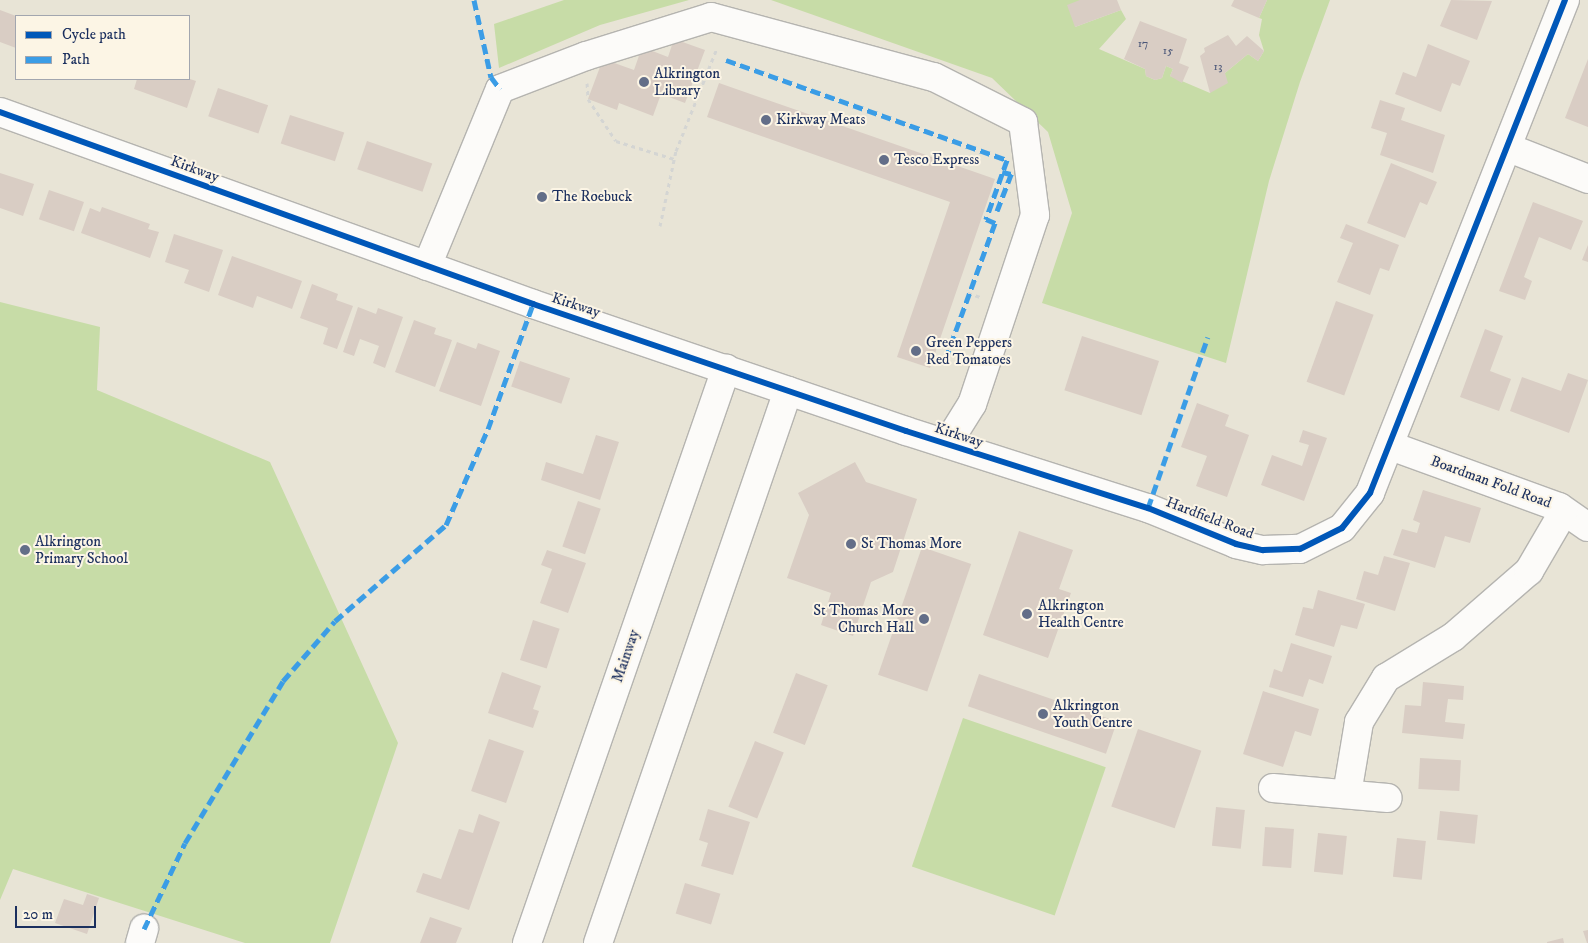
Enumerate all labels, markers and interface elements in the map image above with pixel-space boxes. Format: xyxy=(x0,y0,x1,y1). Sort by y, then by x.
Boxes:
legend xyxy=(15,15,190,80)
text: Cycle path xyxy=(62,25,126,44)
house number: 17 xyxy=(1138,37,1148,51)
house number: 15 xyxy=(1163,44,1173,58)
text: Path xyxy=(62,50,90,69)
house number: 13 xyxy=(1214,60,1222,74)
place label: Alkrington Library xyxy=(654,64,720,99)
marker: Alkrington Library xyxy=(638,76,650,88)
place label: Kirkway Meats xyxy=(776,111,865,129)
marker: Kirkway Meats xyxy=(760,114,772,126)
place label: Tesco Express xyxy=(894,151,979,169)
street label: Kirkway xyxy=(168,152,222,186)
marker: Tesco Express xyxy=(878,154,890,166)
place label: The Roebuck xyxy=(552,188,632,206)
marker: The Roebuck xyxy=(536,191,548,203)
street label: Kirkway xyxy=(549,289,603,321)
place label: Green Peppers Red Tomatoes xyxy=(926,333,1012,368)
marker: Green Peppers Red Tomatoes xyxy=(910,345,922,357)
street label: Kirkway xyxy=(932,419,986,451)
street label: Boardman Fold Road xyxy=(1428,452,1554,512)
street label: Hardfield Road xyxy=(1163,493,1257,543)
place label: Alkrington Primary School xyxy=(35,532,128,567)
place label: St Thomas More xyxy=(861,535,962,553)
marker: St Thomas More xyxy=(845,538,857,550)
marker: Alkrington Primary School xyxy=(19,544,31,556)
place label: Alkrington Health Centre xyxy=(1038,596,1124,631)
place label: St Thomas More Church Hall xyxy=(813,601,914,636)
marker: Alkrington Health Centre xyxy=(1020,607,1034,621)
marker: St Thomas More Church Hall xyxy=(918,613,930,625)
street label: Mainway xyxy=(609,627,643,685)
place label: Alkrington Youth Centre xyxy=(1053,696,1132,731)
marker: Alkrington Youth Centre xyxy=(1037,708,1049,720)
scale bar xyxy=(18,896,99,928)
text: 20 m xyxy=(23,905,53,924)

